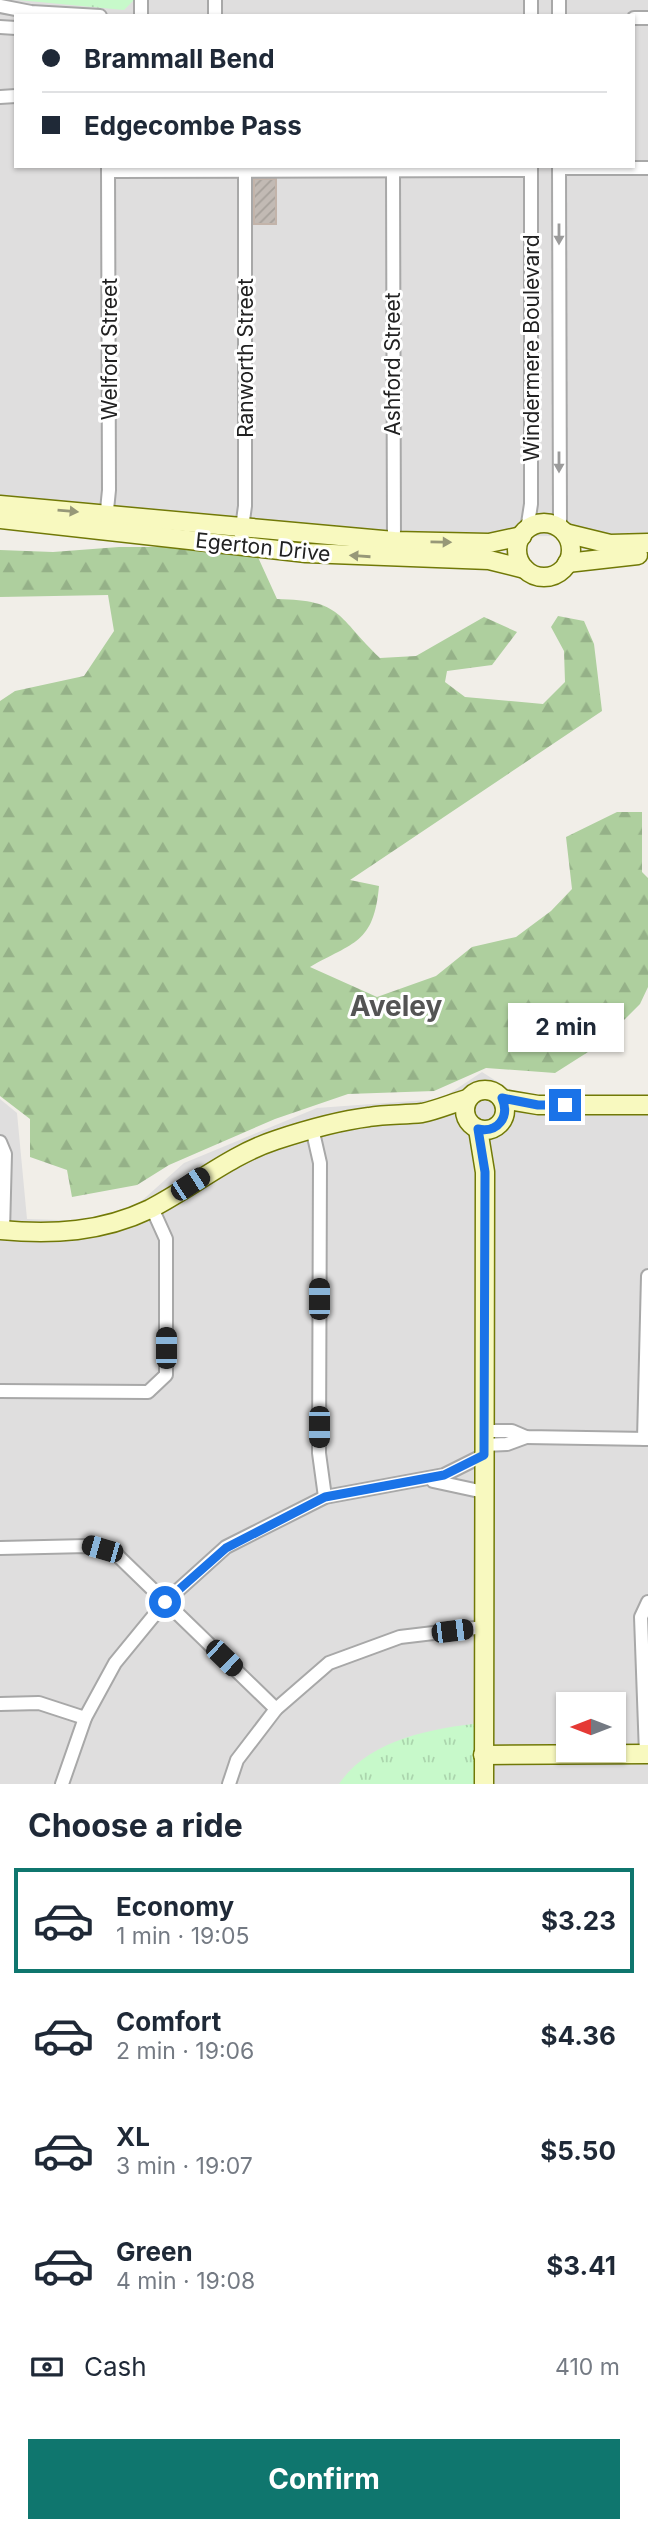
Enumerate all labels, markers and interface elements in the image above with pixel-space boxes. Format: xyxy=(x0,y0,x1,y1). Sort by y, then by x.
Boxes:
text: Brammall Bend xyxy=(84,43,275,74)
text: Edgecombe Pass xyxy=(84,110,302,141)
one-way arrow xyxy=(553,224,565,246)
street label: Windermere Boulevard xyxy=(519,234,544,462)
street label: Welford Street xyxy=(97,278,122,420)
street label: Ranworth Street xyxy=(233,278,258,438)
street label: Ashford Street xyxy=(380,292,405,436)
one-way arrow xyxy=(553,451,565,473)
one-way arrow xyxy=(57,506,79,517)
street label: Egerton Drive xyxy=(194,527,332,567)
one-way arrow xyxy=(430,536,452,548)
one-way arrow xyxy=(349,551,371,562)
district label: Aveley xyxy=(350,989,442,1023)
callout: 2 min xyxy=(507,1004,623,1052)
text: 2 min xyxy=(535,1013,597,1041)
route end xyxy=(549,1089,581,1121)
car xyxy=(167,1164,214,1204)
car xyxy=(309,1278,330,1320)
car xyxy=(156,1327,177,1369)
car xyxy=(309,1406,330,1448)
car xyxy=(79,1533,126,1565)
route start xyxy=(149,1586,181,1618)
car xyxy=(430,1618,475,1644)
car xyxy=(202,1636,247,1680)
north arrow xyxy=(556,1692,626,1762)
map controls xyxy=(556,1692,626,1762)
text: Choose a ride xyxy=(28,1806,243,1845)
icon: car xyxy=(32,1889,95,1952)
text: Economy xyxy=(116,1891,234,1922)
text: $3.23 xyxy=(541,1905,616,1936)
text: 1 min · 19:05 xyxy=(116,1922,249,1950)
icon: car xyxy=(32,2004,95,2067)
text: Comfort xyxy=(116,2006,221,2037)
text: $4.36 xyxy=(541,2020,616,2051)
text: 2 min · 19:06 xyxy=(116,2037,254,2065)
icon: car xyxy=(32,2119,95,2182)
text: XL xyxy=(116,2121,150,2152)
text: $5.50 xyxy=(540,2135,616,2166)
text: 3 min · 19:07 xyxy=(116,2152,253,2180)
icon: car xyxy=(32,2234,95,2297)
text: Green xyxy=(116,2236,193,2267)
text: $3.41 xyxy=(546,2250,616,2281)
text: 4 min · 19:08 xyxy=(116,2267,255,2295)
icon: cash xyxy=(28,2348,66,2386)
text: Cash xyxy=(84,2351,147,2382)
text: 410 m xyxy=(555,2353,620,2381)
button: Confirm xyxy=(28,2439,620,2519)

